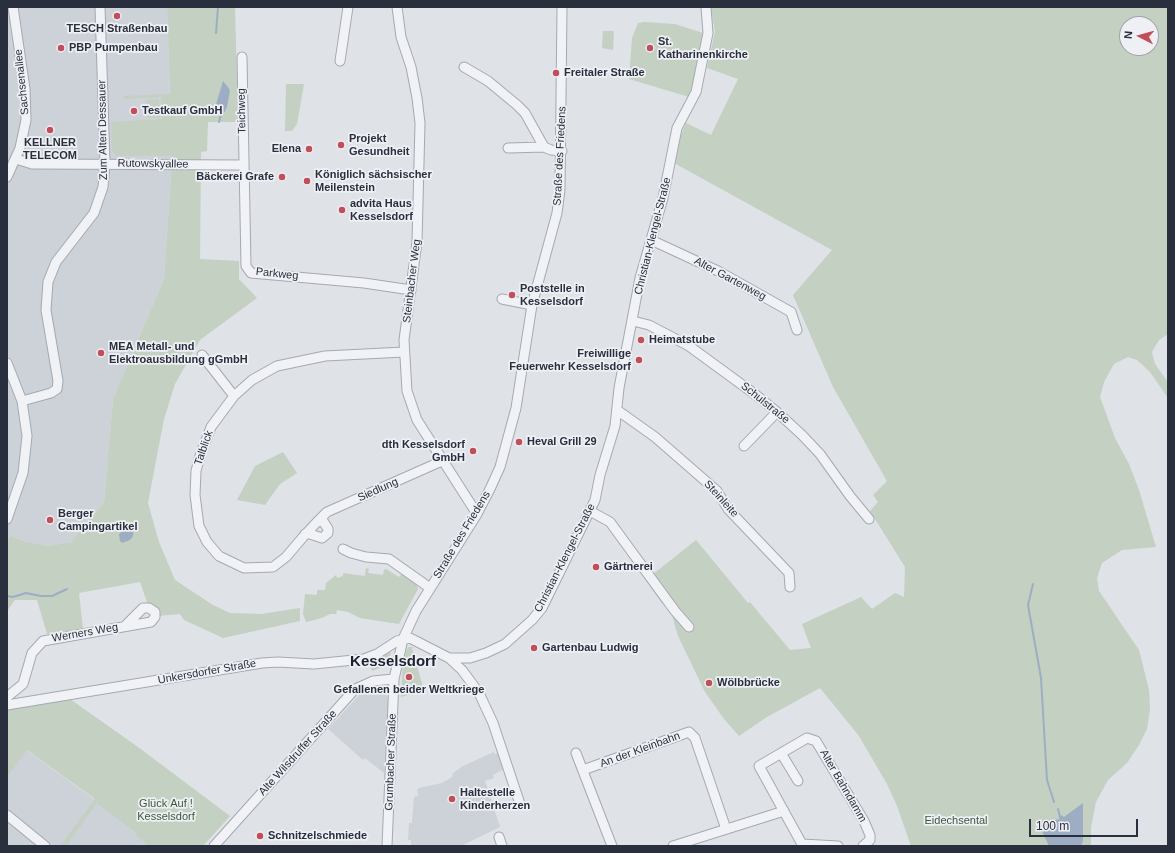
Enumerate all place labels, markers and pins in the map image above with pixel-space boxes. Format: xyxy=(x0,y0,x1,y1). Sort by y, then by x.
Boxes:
marker: TESCH Straßenbau xyxy=(112,11,122,21)
place label: TESCH Straßenbau xyxy=(67,22,167,36)
place label: St. Katharinenkirche xyxy=(658,35,748,61)
place label: PBP Pumpenbau xyxy=(69,41,158,55)
marker: PBP Pumpenbau xyxy=(56,43,66,53)
marker: St. Katharinenkirche xyxy=(645,43,655,53)
place label: Freitaler Straße xyxy=(564,66,645,80)
marker: Freitaler Straße xyxy=(551,68,561,78)
place label: Testkauf GmbH xyxy=(142,104,222,118)
marker: Testkauf GmbH xyxy=(129,106,139,116)
marker: KELLNER TELECOM xyxy=(45,125,55,135)
place label: Projekt Gesundheit xyxy=(349,132,410,158)
place label: KELLNER TELECOM xyxy=(23,136,77,162)
marker: Projekt Gesundheit xyxy=(336,140,346,150)
place label: Elena xyxy=(272,142,301,156)
marker: Elena xyxy=(304,144,314,154)
place label: Königlich sächsischer Meilenstein xyxy=(315,168,432,194)
place label: Bäckerei Grafe xyxy=(196,170,274,184)
marker: Bäckerei Grafe xyxy=(277,172,287,182)
marker: Königlich sächsischer Meilenstein xyxy=(302,176,312,186)
place label: advita Haus Kesselsdorf xyxy=(350,197,413,223)
marker: advita Haus Kesselsdorf xyxy=(337,205,347,215)
place label: Poststelle in Kesselsdorf xyxy=(520,282,585,308)
marker: Poststelle in Kesselsdorf xyxy=(507,290,517,300)
place label: Heimatstube xyxy=(649,333,715,347)
marker: Heimatstube xyxy=(636,335,646,345)
place label: MEA Metall- und Elektroausbildung gGmbH xyxy=(109,340,248,366)
place label: Freiwillige Feuerwehr Kesselsdorf xyxy=(509,347,631,373)
marker: MEA Metall- und Elektroausbildung gGmbH xyxy=(96,348,106,358)
marker: Freiwillige Feuerwehr Kesselsdorf xyxy=(634,355,644,365)
place label: Heval Grill 29 xyxy=(527,435,597,449)
marker: Heval Grill 29 xyxy=(514,437,524,447)
place label: dth Kesselsdorf GmbH xyxy=(382,438,465,464)
marker: dth Kesselsdorf GmbH xyxy=(468,446,478,456)
place label: Berger Campingartikel xyxy=(58,507,137,533)
marker: Berger Campingartikel xyxy=(45,515,55,525)
place label: Gärtnerei xyxy=(604,560,653,574)
marker: Gärtnerei xyxy=(591,562,601,572)
place label: Gartenbau Ludwig xyxy=(542,641,639,655)
marker: Gartenbau Ludwig xyxy=(529,643,539,653)
marker: Gefallenen beider Weltkriege xyxy=(404,672,414,682)
place label: Wölbbrücke xyxy=(717,676,780,690)
marker: Wölbbrücke xyxy=(704,678,714,688)
place label: Gefallenen beider Weltkriege xyxy=(334,683,484,697)
place label: Haltestelle Kinderherzen xyxy=(460,786,530,812)
marker: Haltestelle Kinderherzen xyxy=(447,794,457,804)
place label: Schnitzelschmiede xyxy=(268,829,367,843)
marker: Schnitzelschmiede xyxy=(255,831,265,841)

